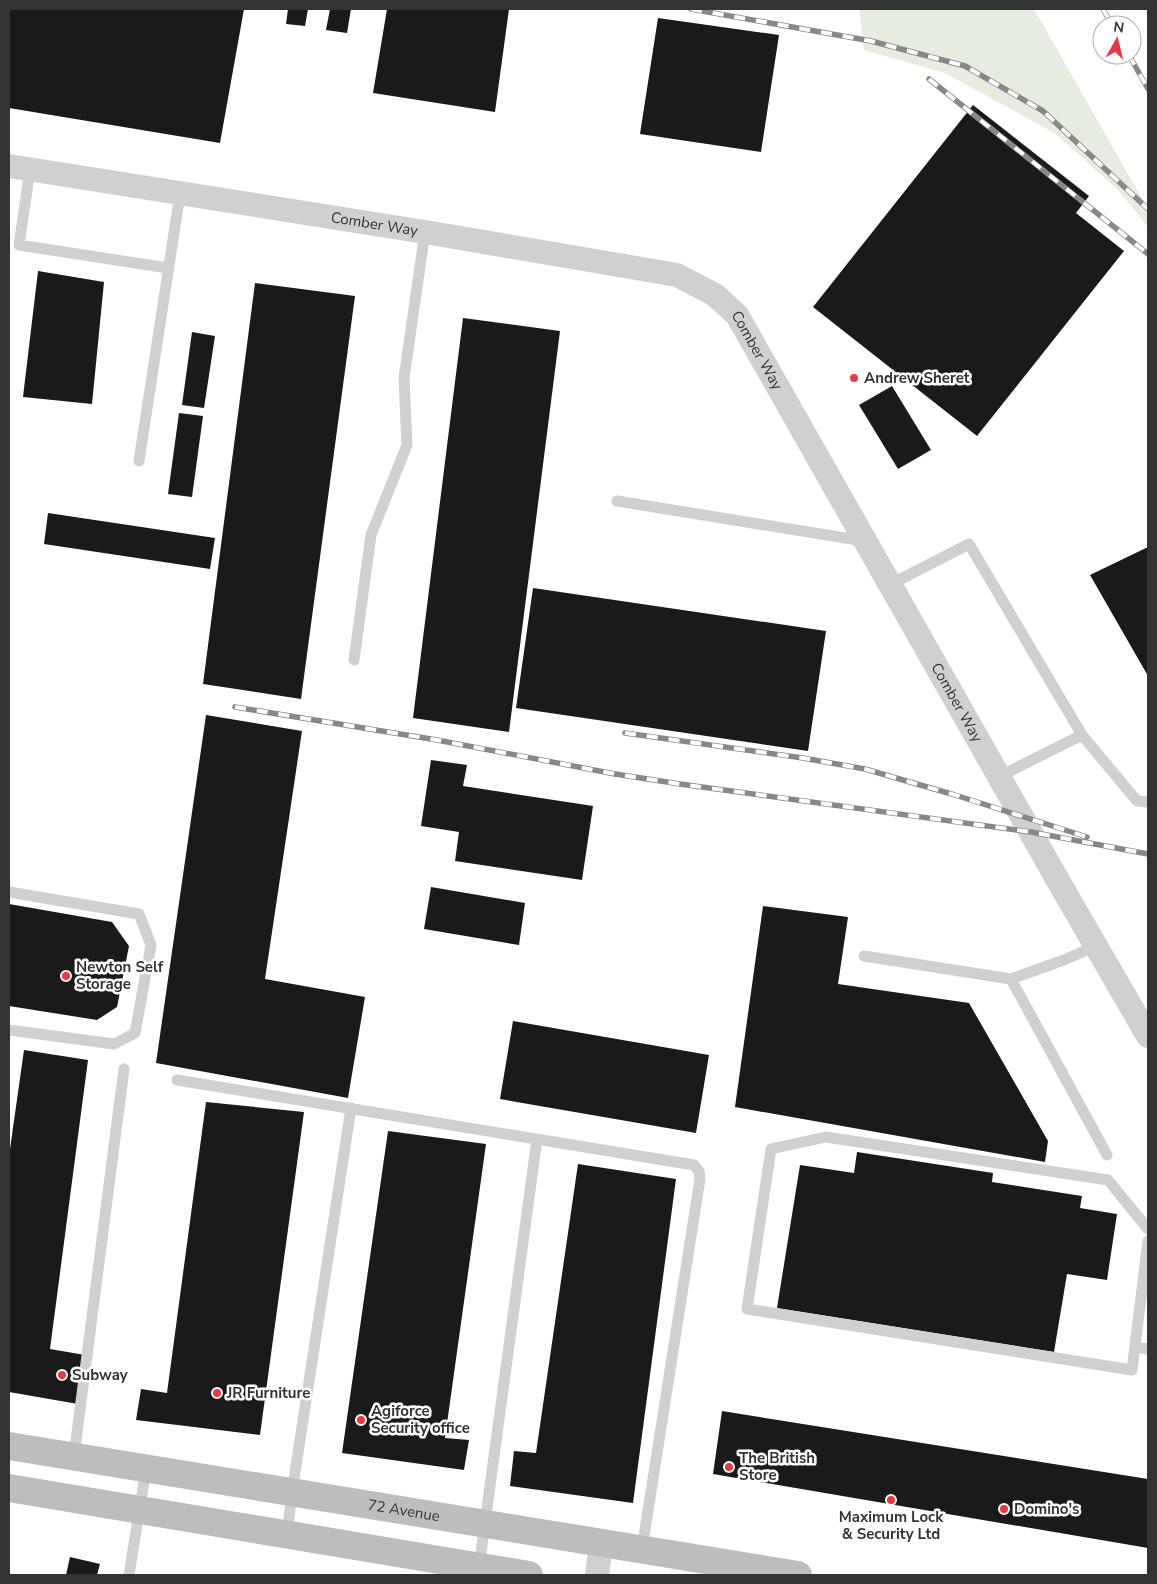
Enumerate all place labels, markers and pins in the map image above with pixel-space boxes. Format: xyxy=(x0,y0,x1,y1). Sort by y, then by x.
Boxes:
place label: Andrew Sheret xyxy=(864,368,970,388)
marker: Andrew Sheret xyxy=(848,372,860,384)
place label: Newton Self Storage xyxy=(76,957,164,994)
marker: Newton Self Storage xyxy=(60,970,72,982)
place label: Subway xyxy=(72,1365,128,1385)
marker: Subway xyxy=(56,1369,68,1381)
place label: JR Furniture xyxy=(226,1383,310,1403)
marker: JR Furniture xyxy=(211,1387,223,1399)
place label: Agiforce Security office xyxy=(371,1401,470,1438)
marker: Agiforce Security office xyxy=(355,1414,367,1426)
place label: The British Store xyxy=(739,1448,815,1485)
marker: The British Store xyxy=(723,1461,735,1473)
marker: Maximum Lock & Security Ltd xyxy=(885,1494,897,1506)
place label: Domino's xyxy=(1014,1499,1079,1519)
marker: Domino's xyxy=(998,1503,1010,1515)
place label: Maximum Lock & Security Ltd xyxy=(839,1507,944,1544)

